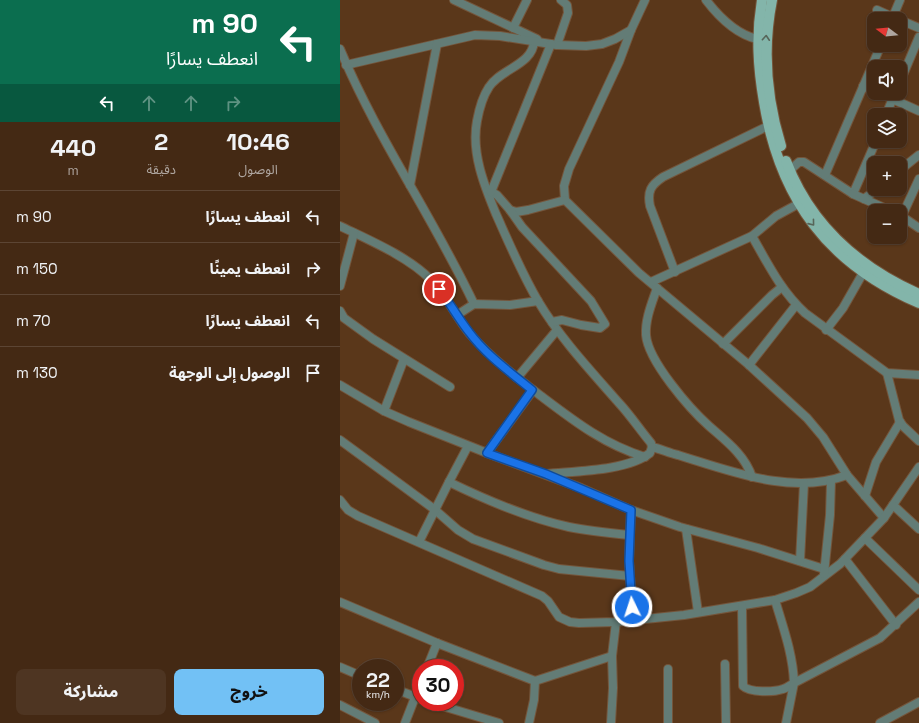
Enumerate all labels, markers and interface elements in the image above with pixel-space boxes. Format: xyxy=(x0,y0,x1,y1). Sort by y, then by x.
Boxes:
text: 90 m xyxy=(192,5,258,41)
north arrow xyxy=(867,12,907,52)
map controls xyxy=(867,12,907,244)
icon: left xyxy=(272,16,324,68)
one-way arrow xyxy=(762,35,771,41)
text: انعطف يسارًا xyxy=(166,47,258,70)
button: sound xyxy=(867,60,907,100)
icon: left xyxy=(96,92,118,114)
icon: ahead xyxy=(138,92,160,114)
icon: ahead xyxy=(180,92,202,114)
icon: right xyxy=(222,92,244,114)
button: layers xyxy=(867,108,907,148)
text: 2 xyxy=(154,126,168,157)
text: 10:46 xyxy=(226,126,290,157)
text: 440 xyxy=(50,132,96,163)
button: + xyxy=(867,156,907,196)
text: دقيقة xyxy=(146,161,176,178)
text: الوصول xyxy=(238,161,278,178)
text: m xyxy=(68,162,79,179)
button: − xyxy=(867,204,907,244)
icon: left xyxy=(302,206,324,228)
text: 90 m xyxy=(16,207,52,226)
text: انعطف يسارًا xyxy=(206,207,290,226)
one-way arrow xyxy=(808,219,815,226)
icon: right xyxy=(302,258,324,280)
text: 150 m xyxy=(16,259,58,278)
text: انعطف يمينًا xyxy=(209,259,290,278)
pin xyxy=(422,272,456,306)
icon: arrive xyxy=(428,278,450,300)
icon: left xyxy=(302,310,324,332)
text: 70 m xyxy=(16,311,51,330)
text: انعطف يسارًا xyxy=(206,311,290,330)
icon: arrive xyxy=(302,362,324,384)
text: 130 m xyxy=(16,363,58,382)
text: الوصول إلى الوجهة xyxy=(169,363,290,382)
position arrow xyxy=(611,586,653,628)
speed limit sign: 30 xyxy=(412,659,464,711)
text: 22 xyxy=(366,667,390,693)
button: مشاركة xyxy=(16,669,166,715)
button: خروج xyxy=(174,669,324,715)
text: km/h xyxy=(366,688,390,701)

